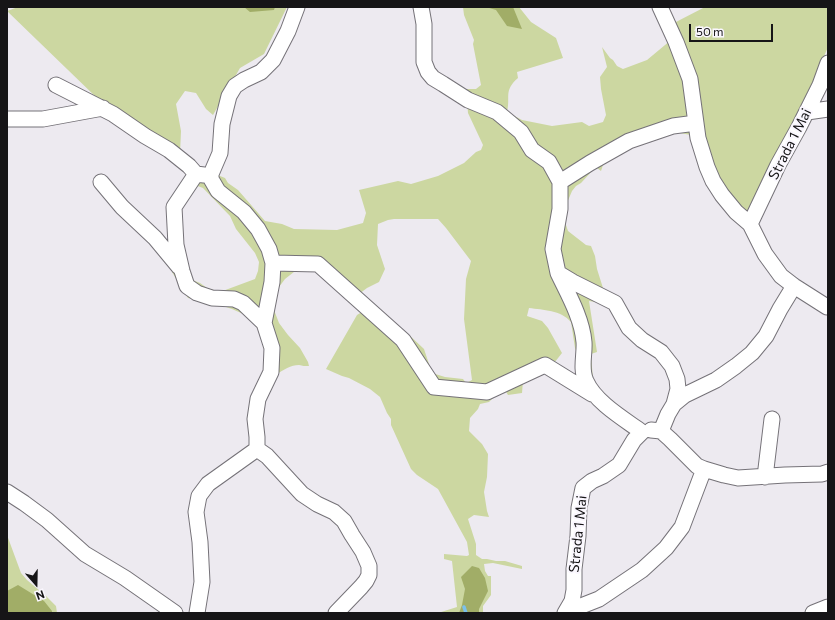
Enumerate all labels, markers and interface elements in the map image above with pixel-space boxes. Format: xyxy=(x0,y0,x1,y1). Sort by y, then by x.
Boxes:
scale bar xyxy=(691,16,775,42)
text: 50 m xyxy=(696,24,724,38)
street label: Strada 1 Mai xyxy=(765,106,815,182)
street label: Strada 1 Mai xyxy=(566,495,590,573)
north arrow xyxy=(16,564,56,604)
text: N xyxy=(34,588,46,603)

